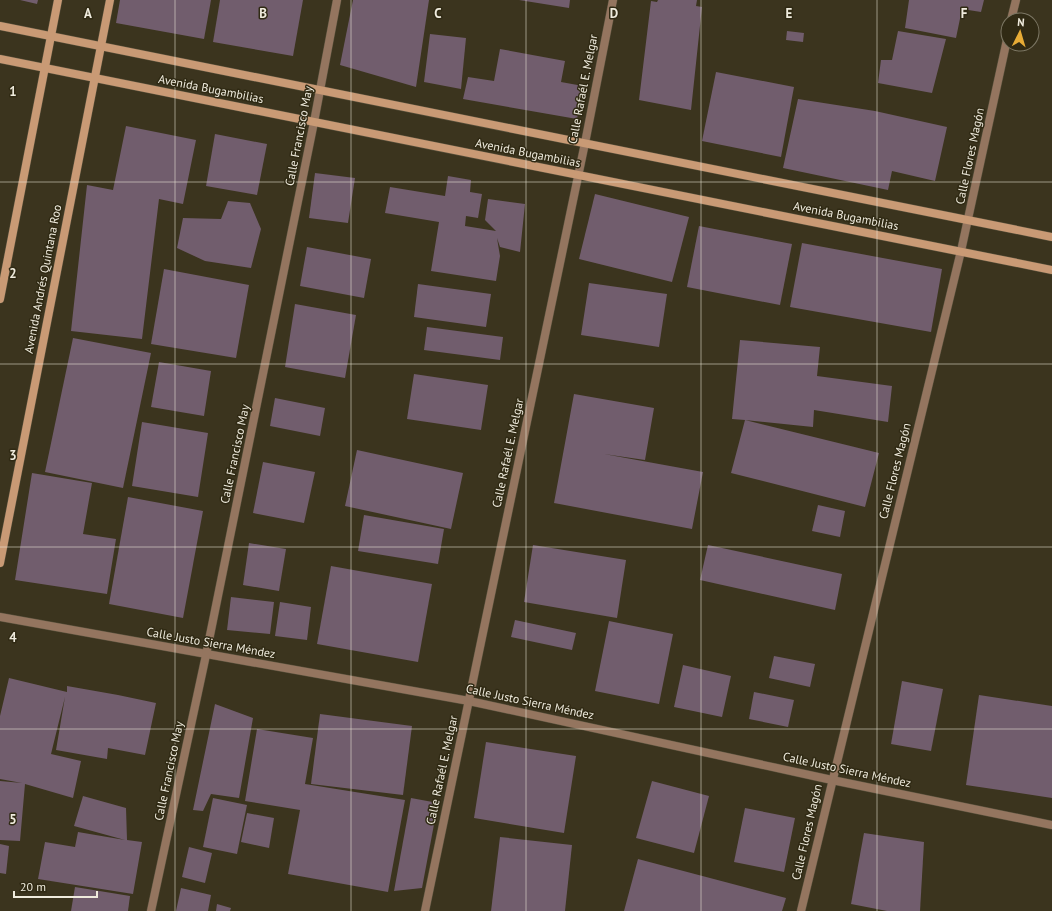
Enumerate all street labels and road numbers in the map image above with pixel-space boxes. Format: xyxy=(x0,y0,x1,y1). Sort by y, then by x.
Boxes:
street label: Calle Rafaél E. Melgar xyxy=(565,33,600,145)
street label: Avenida Bugambilias xyxy=(157,71,265,106)
street label: Calle Francisco May xyxy=(281,84,316,187)
street label: Calle Flores Magón xyxy=(952,106,987,206)
street label: Avenida Bugambilias xyxy=(474,135,582,170)
street label: Avenida Bugambilias xyxy=(792,198,900,233)
street label: Avenida Andrés Quintana Roo xyxy=(21,203,64,355)
street label: Calle Rafaél E. Melgar xyxy=(489,397,526,509)
street label: Calle Francisco May xyxy=(217,402,252,505)
street label: Calle Flores Magón xyxy=(875,421,914,520)
street label: Calle Justo Sierra Méndez xyxy=(146,624,277,661)
street label: Calle Justo Sierra Méndez xyxy=(465,681,595,722)
street label: Calle Rafaél E. Melgar xyxy=(423,714,460,826)
street label: Calle Francisco May xyxy=(151,719,186,822)
street label: Calle Justo Sierra Méndez xyxy=(782,749,912,790)
street label: Calle Flores Magón xyxy=(788,782,825,882)

